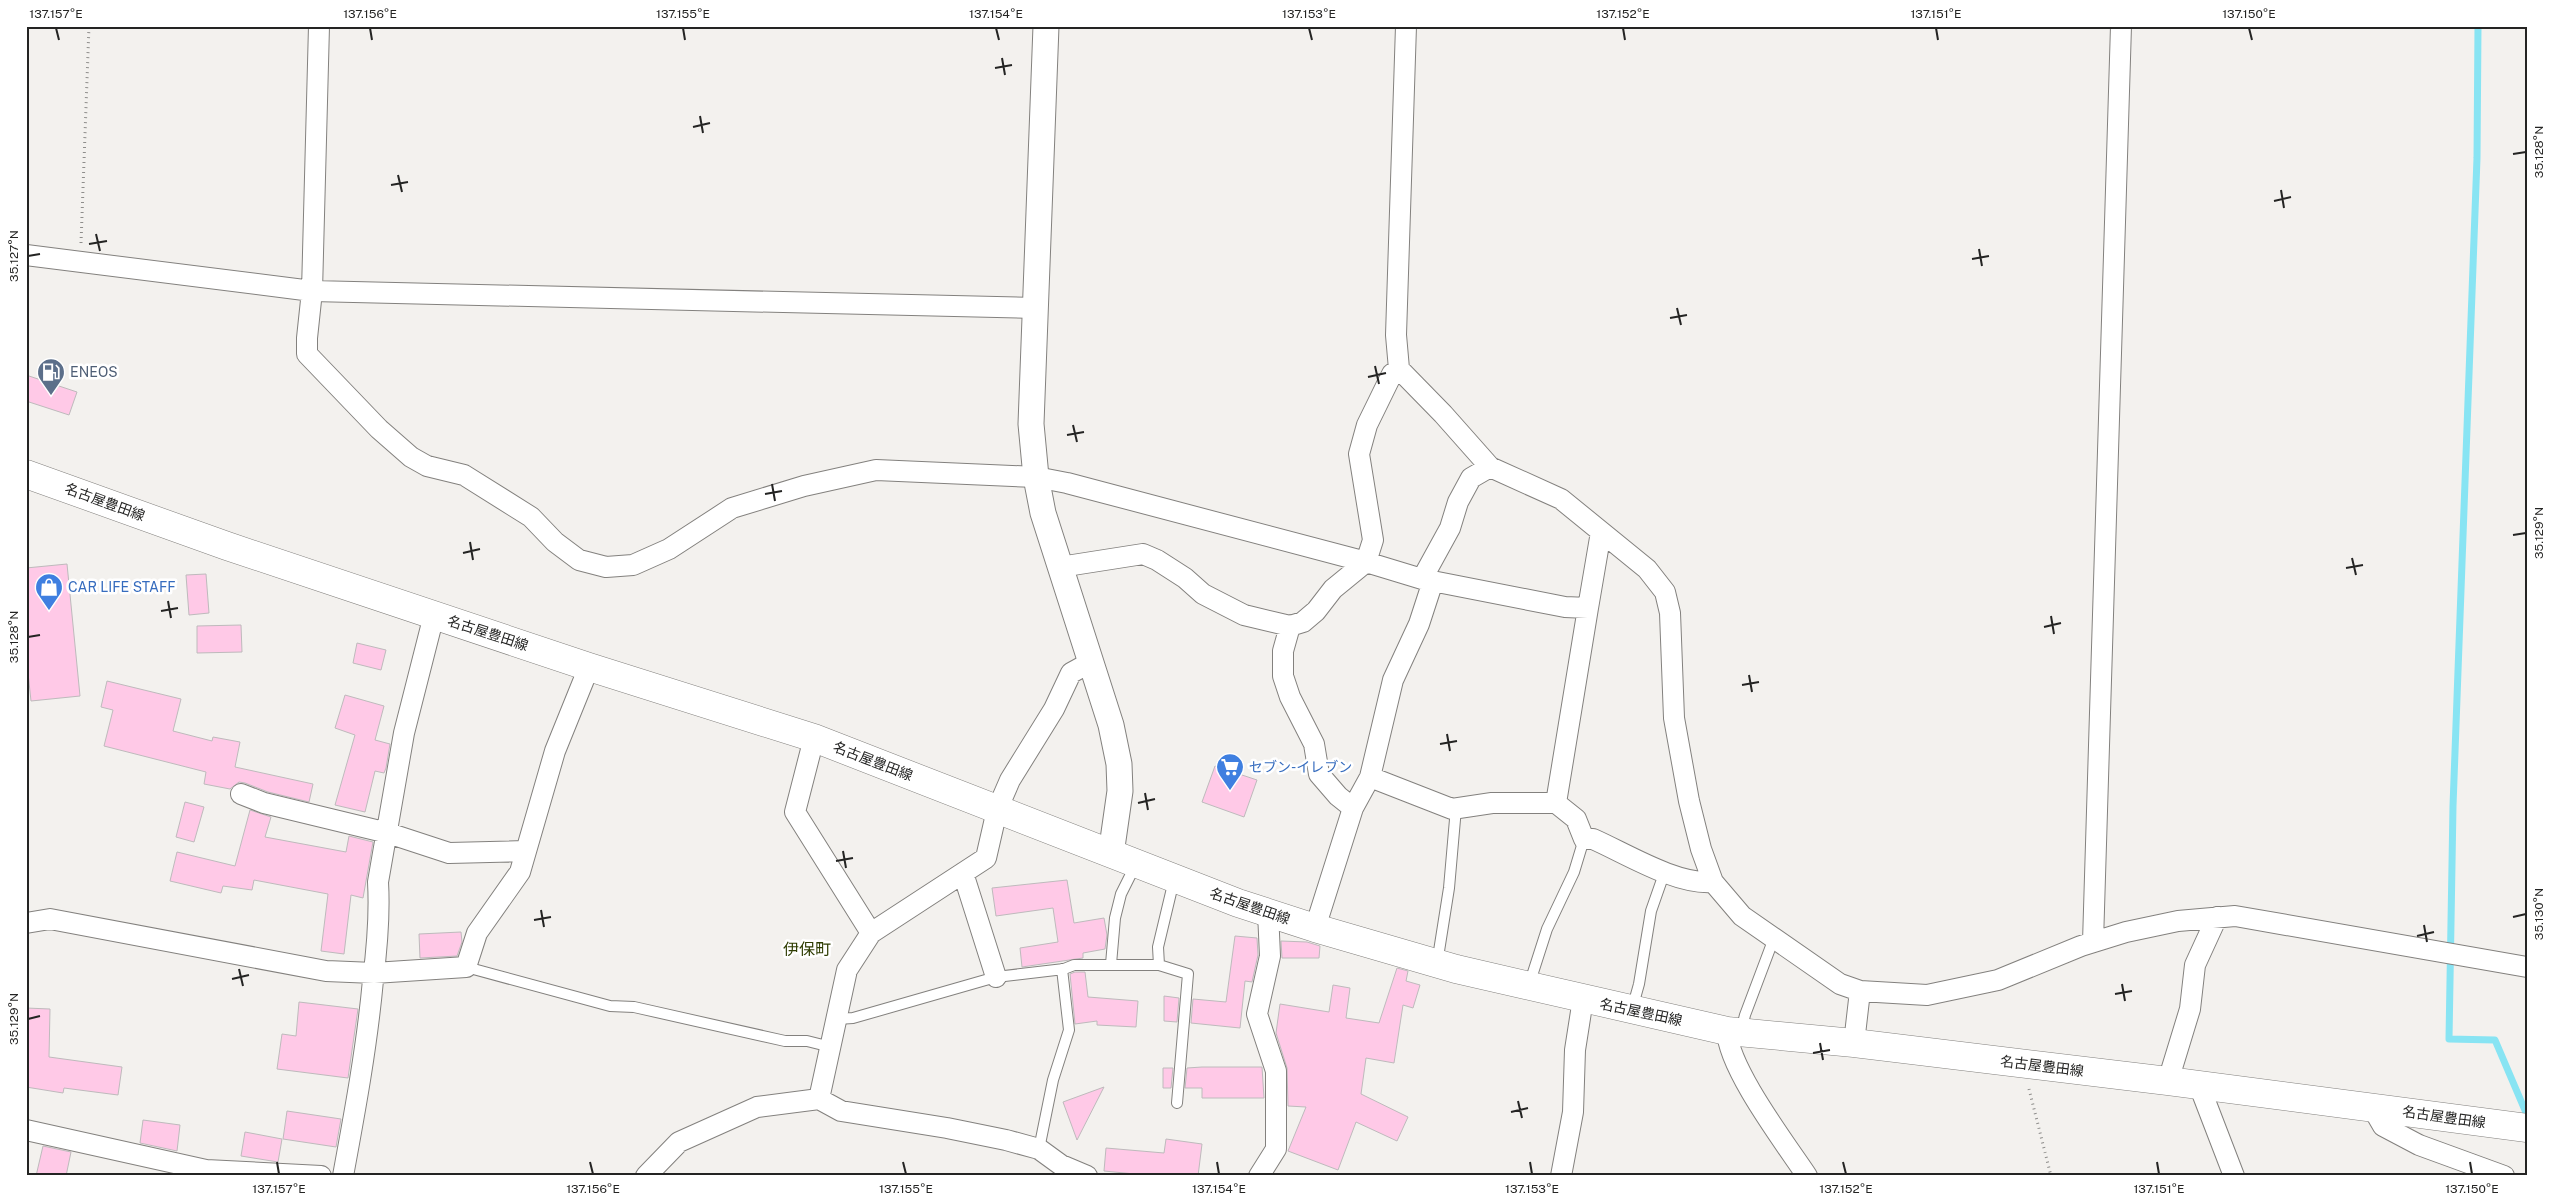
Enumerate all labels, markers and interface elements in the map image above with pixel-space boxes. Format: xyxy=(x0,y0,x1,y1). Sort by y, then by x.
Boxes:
text: 137.157°E xyxy=(29,7,83,21)
text: 137.156°E xyxy=(343,7,397,21)
text: 137.155°E xyxy=(656,7,710,21)
text: 137.154°E xyxy=(969,7,1023,21)
text: 137.153°E xyxy=(1282,7,1336,21)
text: 137.152°E xyxy=(1596,7,1650,21)
text: 137.151°E xyxy=(1910,7,1962,21)
text: 137.150°E xyxy=(2222,7,2276,21)
text: 35.128°N xyxy=(2532,126,2546,178)
text: 35.127°N xyxy=(7,230,21,282)
fuel station icon: ENEOS xyxy=(36,357,66,396)
place label: ENEOS xyxy=(70,364,118,380)
street label: 名古屋豊田線 xyxy=(63,480,147,524)
text: 35.129°N xyxy=(2532,507,2546,559)
shop icon: CAR LIFE STAFF xyxy=(34,572,64,611)
place label: CAR LIFE STAFF xyxy=(68,579,176,595)
text: 35.128°N xyxy=(7,611,21,663)
street label: 名古屋豊田線 xyxy=(446,612,530,654)
street label: 名古屋豊田線 xyxy=(831,738,915,784)
supermarket icon: セブン-イレブン xyxy=(1215,752,1245,791)
place label: セブン-イレブン xyxy=(1249,759,1352,775)
street label: 名古屋豊田線 xyxy=(1208,885,1292,927)
text: 35.130°N xyxy=(2532,888,2546,940)
district label: 伊保町 xyxy=(783,940,831,959)
text: 35.129°N xyxy=(7,993,21,1045)
street label: 名古屋豊田線 xyxy=(1598,995,1684,1029)
street label: 名古屋豊田線 xyxy=(1999,1053,2085,1079)
street label: 名古屋豊田線 xyxy=(2401,1103,2487,1131)
text: 137.157°E xyxy=(252,1182,306,1196)
text: 137.156°E xyxy=(566,1182,620,1196)
text: 137.155°E xyxy=(879,1182,933,1196)
text: 137.154°E xyxy=(1192,1182,1246,1196)
text: 137.153°E xyxy=(1505,1182,1559,1196)
text: 137.152°E xyxy=(1819,1182,1873,1196)
text: 137.151°E xyxy=(2133,1182,2185,1196)
text: 137.150°E xyxy=(2445,1182,2499,1196)

